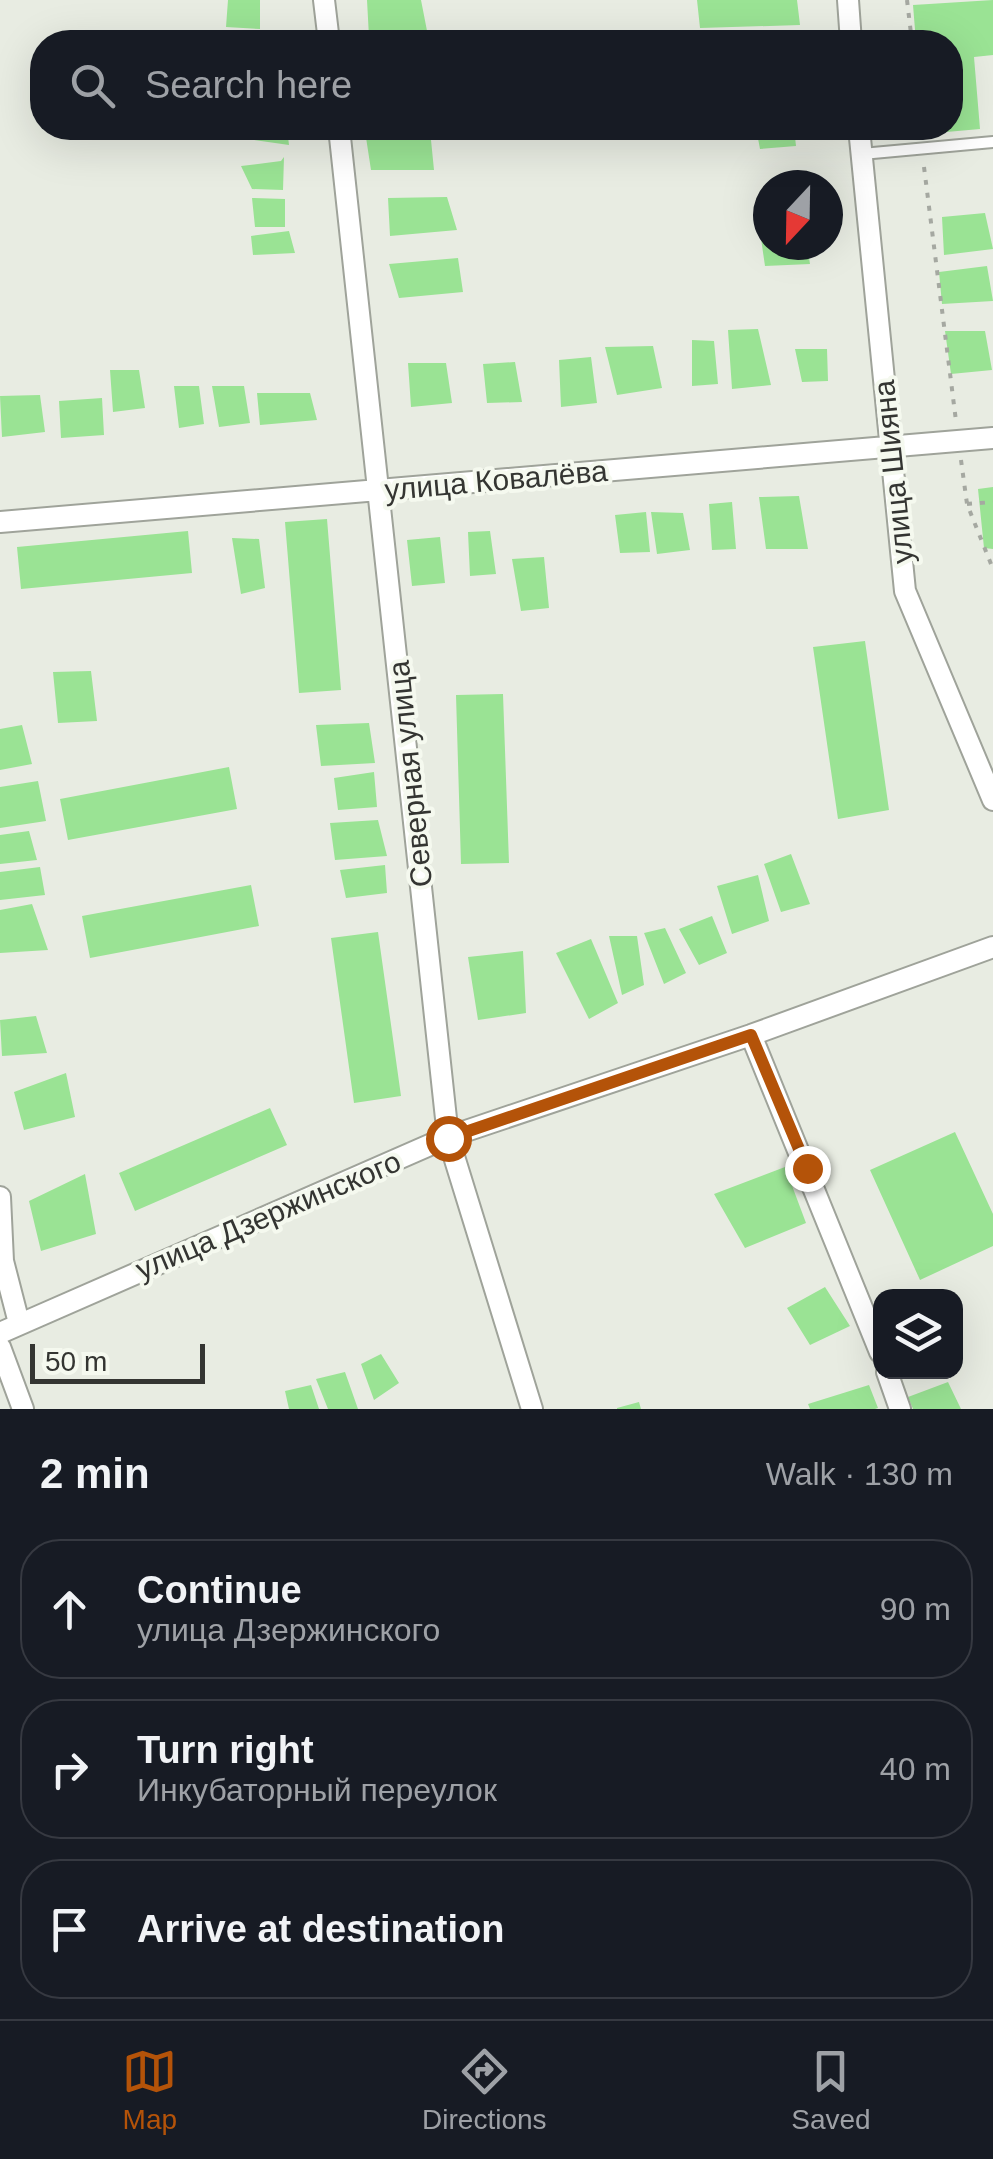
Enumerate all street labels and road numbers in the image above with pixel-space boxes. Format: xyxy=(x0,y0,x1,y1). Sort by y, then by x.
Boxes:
street label: улица Шияна xyxy=(867,378,919,566)
street label: улица Ковалёва xyxy=(383,454,609,506)
street label: Северная улица xyxy=(382,659,438,889)
street label: улица Дзержинского xyxy=(131,1144,405,1286)

